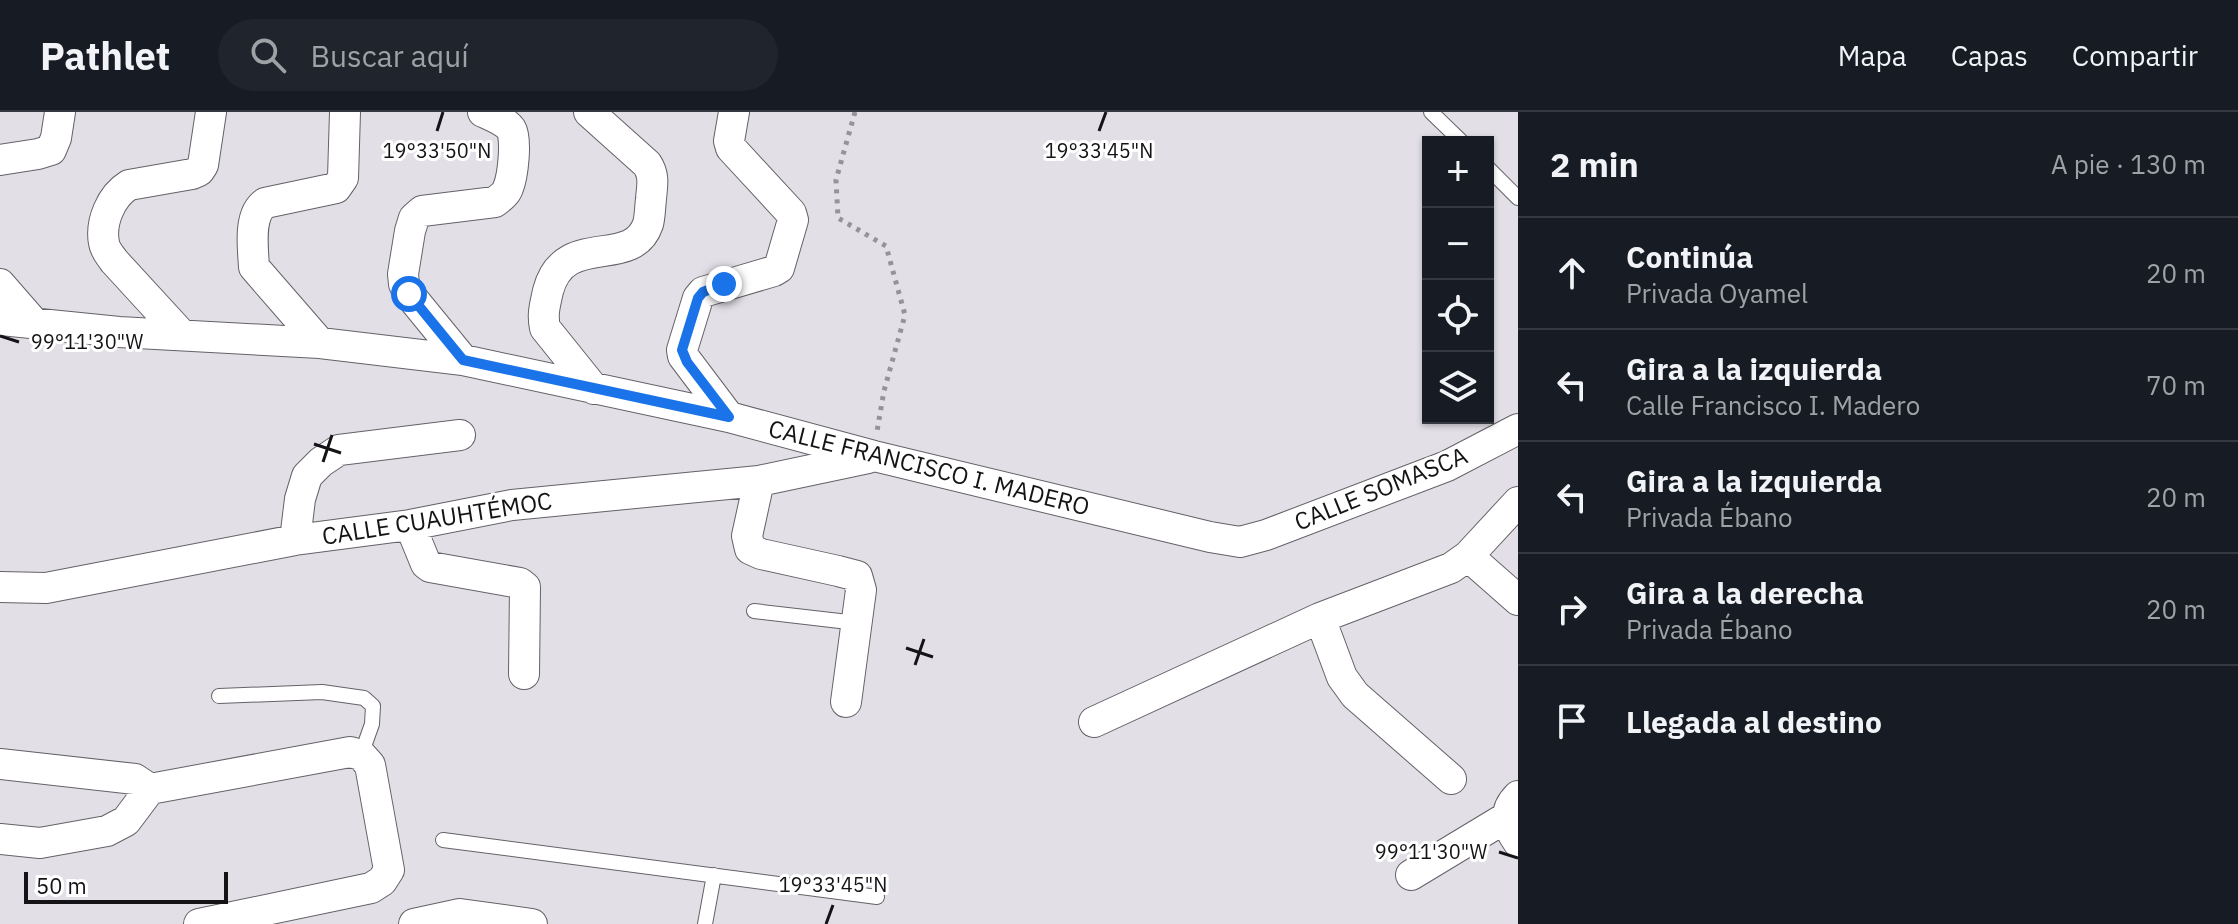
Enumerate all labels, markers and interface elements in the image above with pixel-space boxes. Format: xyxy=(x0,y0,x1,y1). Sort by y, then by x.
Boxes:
search box xyxy=(218,19,778,91)
text: Pathlet xyxy=(40,31,170,80)
icon: search xyxy=(246,33,290,77)
text: Buscar aquí xyxy=(310,36,469,75)
text: Mapa xyxy=(1838,37,1907,74)
text: Capas xyxy=(1951,37,2028,74)
text: Compartir xyxy=(2072,37,2198,74)
map controls xyxy=(1422,136,1494,424)
button: + xyxy=(1422,136,1494,208)
text: 19°33'50"N xyxy=(383,137,491,164)
text: 19°33'45"N xyxy=(1045,137,1153,164)
text: 2 min xyxy=(1550,142,1639,186)
text: A pie · 130 m xyxy=(2051,147,2206,181)
button: − xyxy=(1422,208,1494,280)
text: Continúa xyxy=(1626,237,1753,276)
icon: ahead xyxy=(1550,251,1594,295)
text: 20 m xyxy=(2146,256,2206,290)
route end xyxy=(706,266,742,302)
route start xyxy=(391,276,427,312)
text: Privada Oyamel xyxy=(1626,276,1808,310)
button: locate xyxy=(1422,280,1494,352)
text: 99°11'30"W xyxy=(31,328,144,355)
text: Gira a la izquierda xyxy=(1626,349,1882,388)
button: layers xyxy=(1422,352,1494,424)
icon: left xyxy=(1550,363,1594,407)
text: 70 m xyxy=(2146,368,2206,402)
text: Calle Francisco I. Madero xyxy=(1626,388,1920,422)
street label: CALLE FRANCISCO I. MADERO xyxy=(765,412,1093,522)
street label: CALLE SOMASCA xyxy=(1289,439,1472,537)
text: Gira a la izquierda xyxy=(1626,461,1882,500)
icon: left xyxy=(1550,475,1594,519)
text: 20 m xyxy=(2146,480,2206,514)
street label: CALLE CUAUHTÉMOC xyxy=(320,484,554,552)
text: Privada Ébano xyxy=(1626,500,1793,534)
text: Gira a la derecha xyxy=(1626,573,1864,612)
icon: right xyxy=(1550,587,1594,631)
text: 20 m xyxy=(2146,592,2206,626)
text: Privada Ébano xyxy=(1626,612,1793,646)
icon: arrive xyxy=(1550,699,1594,743)
text: Llegada al destino xyxy=(1626,702,1882,741)
text: 99°11'30"W xyxy=(1375,838,1488,865)
scale bar xyxy=(24,868,228,904)
text: 50 m xyxy=(36,871,87,900)
text: 19°33'45"N xyxy=(779,871,887,898)

